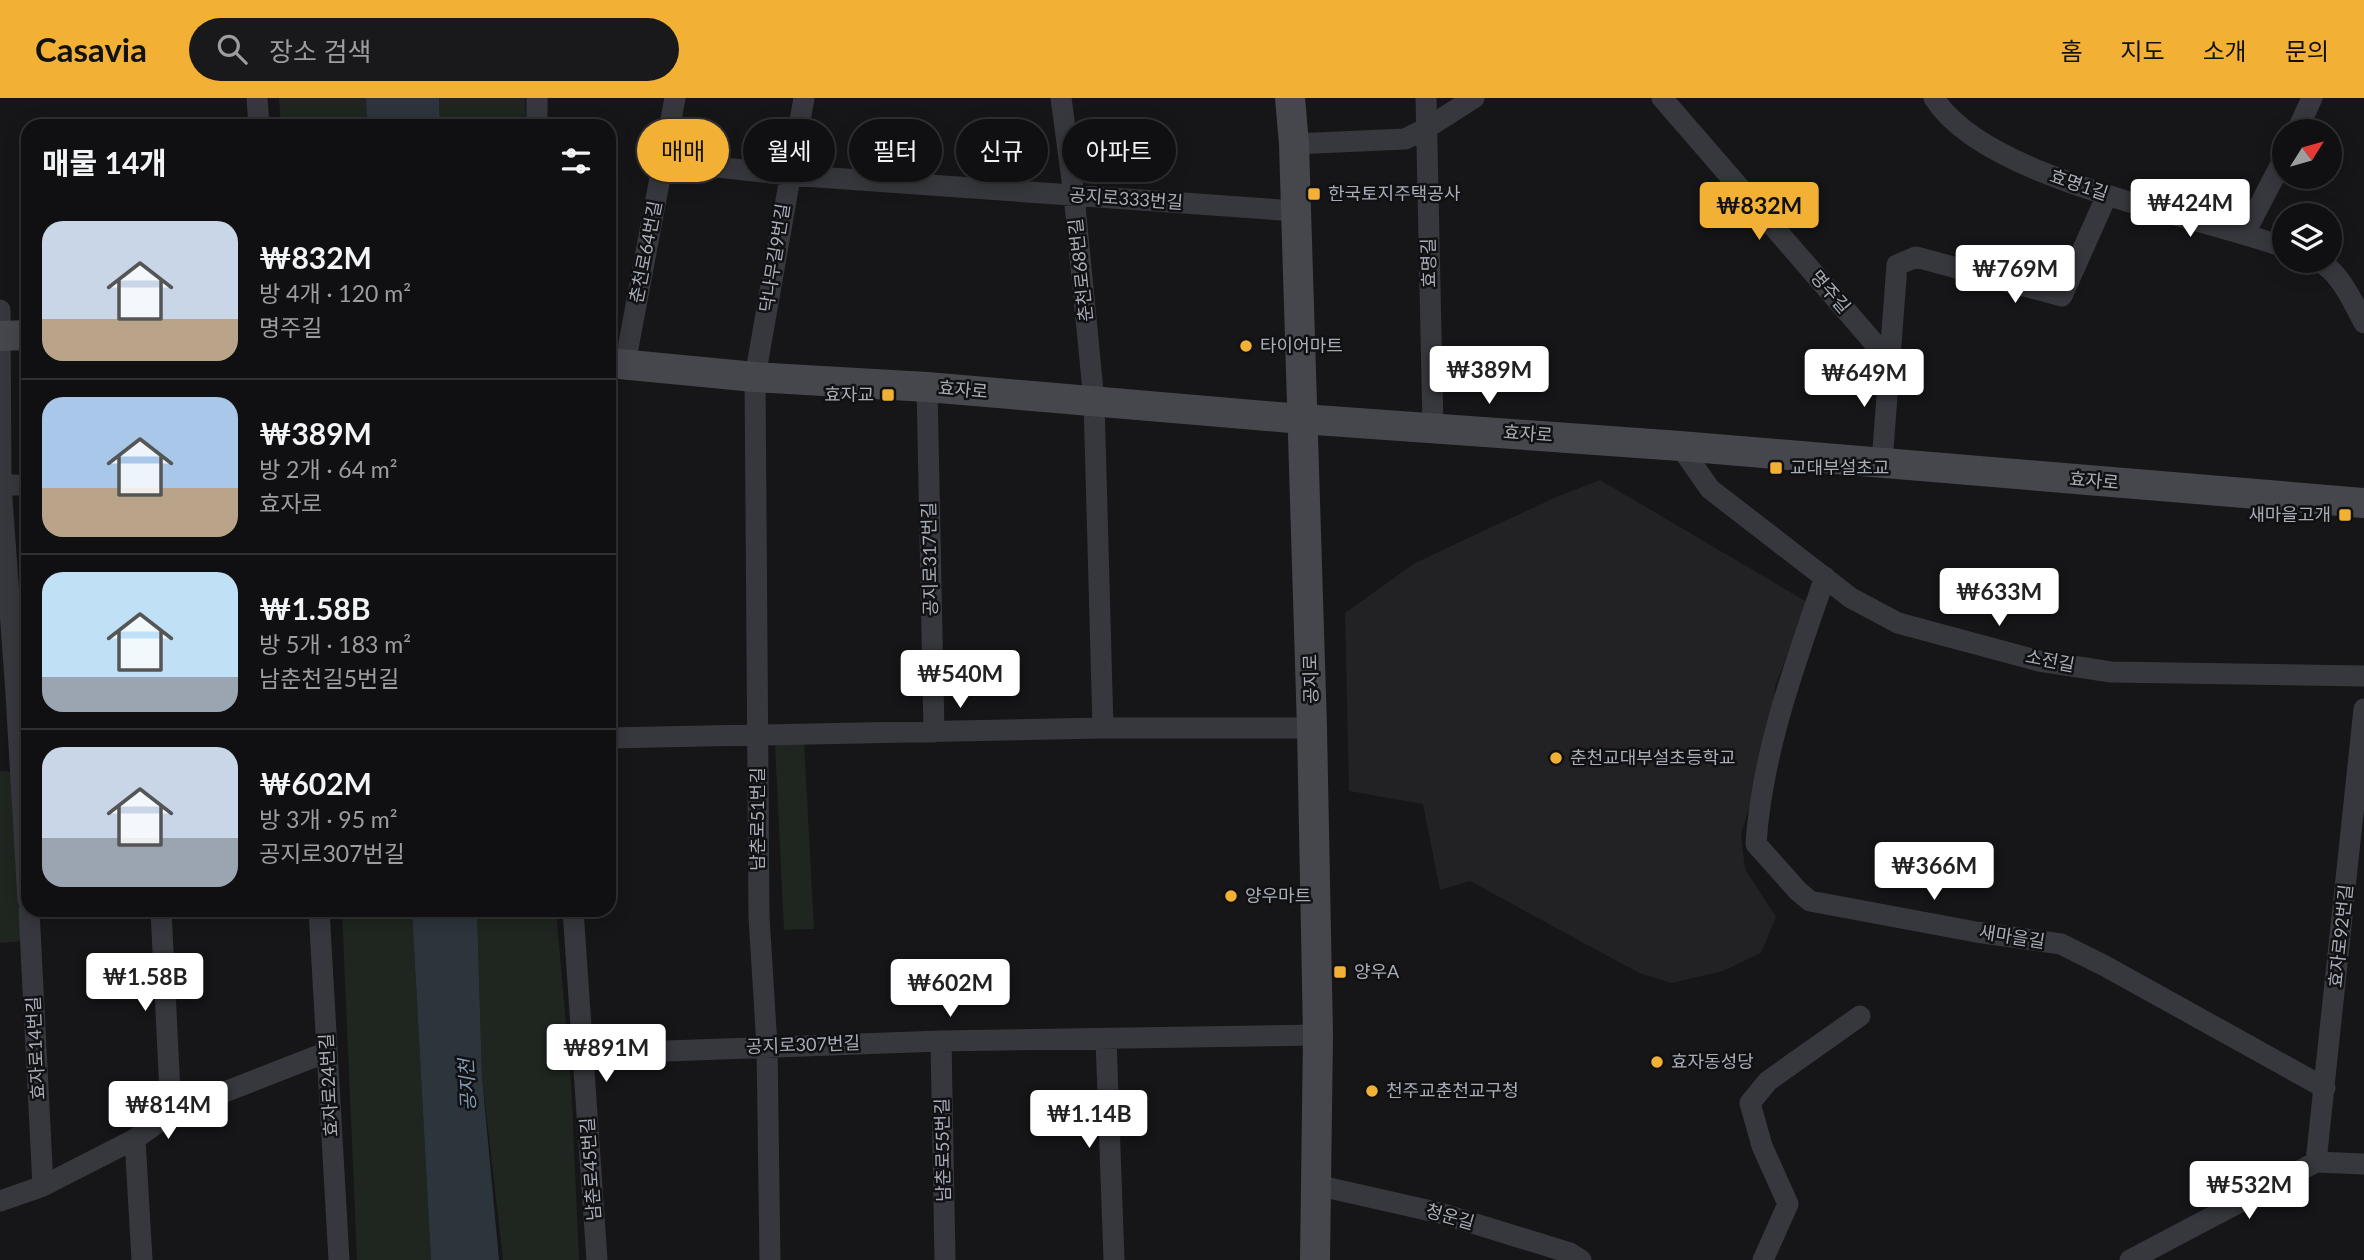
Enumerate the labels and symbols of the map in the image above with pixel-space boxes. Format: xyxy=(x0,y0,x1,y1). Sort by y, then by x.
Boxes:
north arrow xyxy=(2272,119,2342,189)
street label: 효명1길 xyxy=(2047,164,2111,204)
pin: ₩424M xyxy=(2141,180,2239,239)
place label: 한국토지주택공사 xyxy=(1328,182,1461,204)
street label: 공지로333번길 xyxy=(1068,183,1184,213)
pin: ₩832M xyxy=(1710,183,1808,242)
marker: 한국토지주택공사 xyxy=(1306,186,1322,202)
street label: 춘천로64번길 xyxy=(624,199,666,305)
street label: 닥나무길9번길 xyxy=(755,202,793,314)
street label: 춘천로68번길 xyxy=(1064,217,1096,323)
street label: 효명길 xyxy=(1417,238,1439,288)
pin: ₩769M xyxy=(1966,246,2064,305)
street label: 명주길 xyxy=(1806,265,1855,317)
place label: 타이어마트 xyxy=(1260,334,1343,356)
marker: 타이어마트 xyxy=(1238,338,1254,354)
pin: ₩389M xyxy=(1440,346,1538,406)
pin: ₩649M xyxy=(1815,350,1913,409)
street label: 효자로 xyxy=(937,376,989,402)
place label: 효자교 xyxy=(824,383,874,405)
marker: 효자교 xyxy=(880,387,896,403)
street label: 효자로 xyxy=(1503,420,1554,446)
place label: 교대부설초교 xyxy=(1790,456,1889,478)
marker: 교대부설초교 xyxy=(1768,460,1784,476)
street label: 효자로 xyxy=(2068,467,2120,493)
street label: 공지로317번길 xyxy=(917,502,941,616)
place label: 새마을고개 xyxy=(2248,503,2331,525)
marker: 새마을고개 xyxy=(2337,507,2353,523)
pin: ₩633M xyxy=(1950,568,2048,628)
street label: 소전길 xyxy=(2024,644,2077,676)
pin: ₩540M xyxy=(911,650,1009,710)
street label: 공지로 xyxy=(1299,654,1321,704)
place label: 춘천교대부설초등학교 xyxy=(1570,746,1736,768)
marker: 춘천교대부설초등학교 xyxy=(1548,750,1564,766)
street label: 남춘로51번길 xyxy=(746,767,768,871)
pin: ₩366M xyxy=(1885,842,1983,902)
street label: 효자로92번길 xyxy=(2324,883,2356,989)
place label: 양우마트 xyxy=(1245,884,1311,906)
marker: 양우마트 xyxy=(1223,888,1239,904)
street label: 새마을길 xyxy=(1978,920,2047,952)
pin: ₩1.58B xyxy=(88,954,202,1013)
pin: ₩602M xyxy=(901,960,999,1019)
place label: 양우A xyxy=(1354,960,1400,982)
marker: 양우A xyxy=(1332,964,1348,980)
street label: 효자로14번길 xyxy=(21,996,49,1100)
pin: ₩891M xyxy=(557,1024,655,1084)
street label: 공지로307번길 xyxy=(746,1031,860,1057)
street label: 효자로24번길 xyxy=(314,1033,342,1137)
place label: 효자동성당 xyxy=(1671,1050,1754,1072)
marker: 효자동성당 xyxy=(1649,1054,1665,1070)
water label: 공지천 xyxy=(454,1057,479,1112)
place label: 천주교춘천교구청 xyxy=(1386,1079,1518,1101)
pin: ₩814M xyxy=(119,1082,217,1141)
marker: 천주교춘천교구청 xyxy=(1364,1083,1380,1099)
pin: ₩1.14B xyxy=(1032,1090,1146,1150)
street label: 남춘로55번길 xyxy=(930,1098,954,1202)
street label: 남춘로45번길 xyxy=(575,1117,605,1222)
pin: ₩532M xyxy=(2200,1162,2298,1221)
street label: 청운길 xyxy=(1423,1199,1477,1233)

